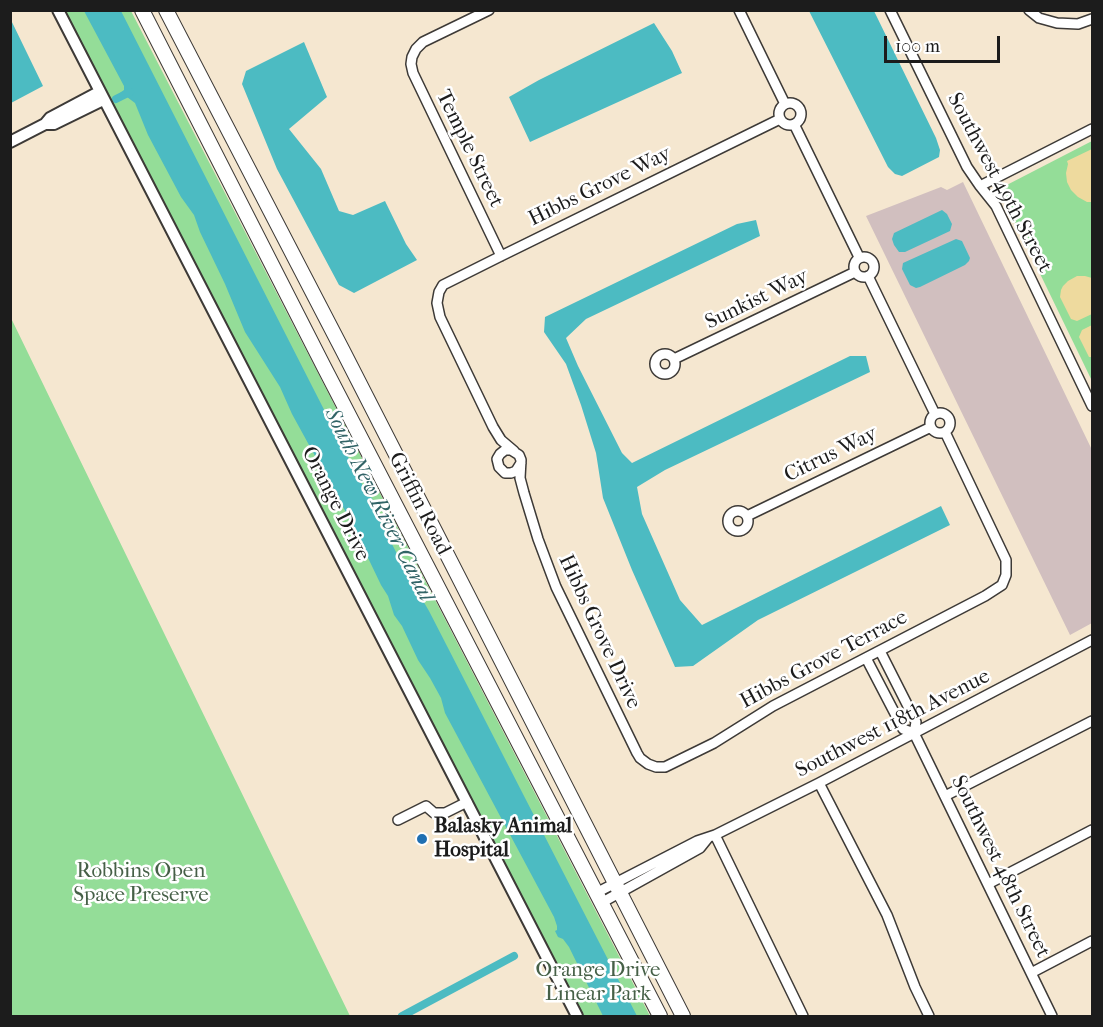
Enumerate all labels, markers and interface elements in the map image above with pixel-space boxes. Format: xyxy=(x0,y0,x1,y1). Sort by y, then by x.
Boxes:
scale bar xyxy=(887,24,1002,62)
text: 100 m xyxy=(895,36,940,57)
street label: Temple Street xyxy=(430,86,508,212)
street label: Southwest 49th Street xyxy=(941,89,1057,277)
street label: Hibbs Grove Way xyxy=(525,142,675,232)
street label: Sunkist Way xyxy=(701,264,813,336)
water label: South New River Canal xyxy=(318,404,438,606)
street label: Citrus Way xyxy=(780,422,882,488)
street label: Orange Drive xyxy=(295,443,375,565)
street label: Griffin Road xyxy=(382,448,456,560)
street label: Hibbs Grove Drive xyxy=(552,551,646,713)
street label: Hibbs Grove Terrace xyxy=(736,605,912,715)
street label: Southwest 118th Avenue xyxy=(792,664,994,784)
street label: Southwest 48th Street xyxy=(945,772,1055,962)
place label: Balasky Animal Hospital xyxy=(434,814,572,864)
marker: Balasky Animal Hospital xyxy=(415,832,429,846)
park label: Robbins Open Space Preserve xyxy=(73,859,209,909)
park label: Orange Drive Linear Park xyxy=(536,958,660,1008)

